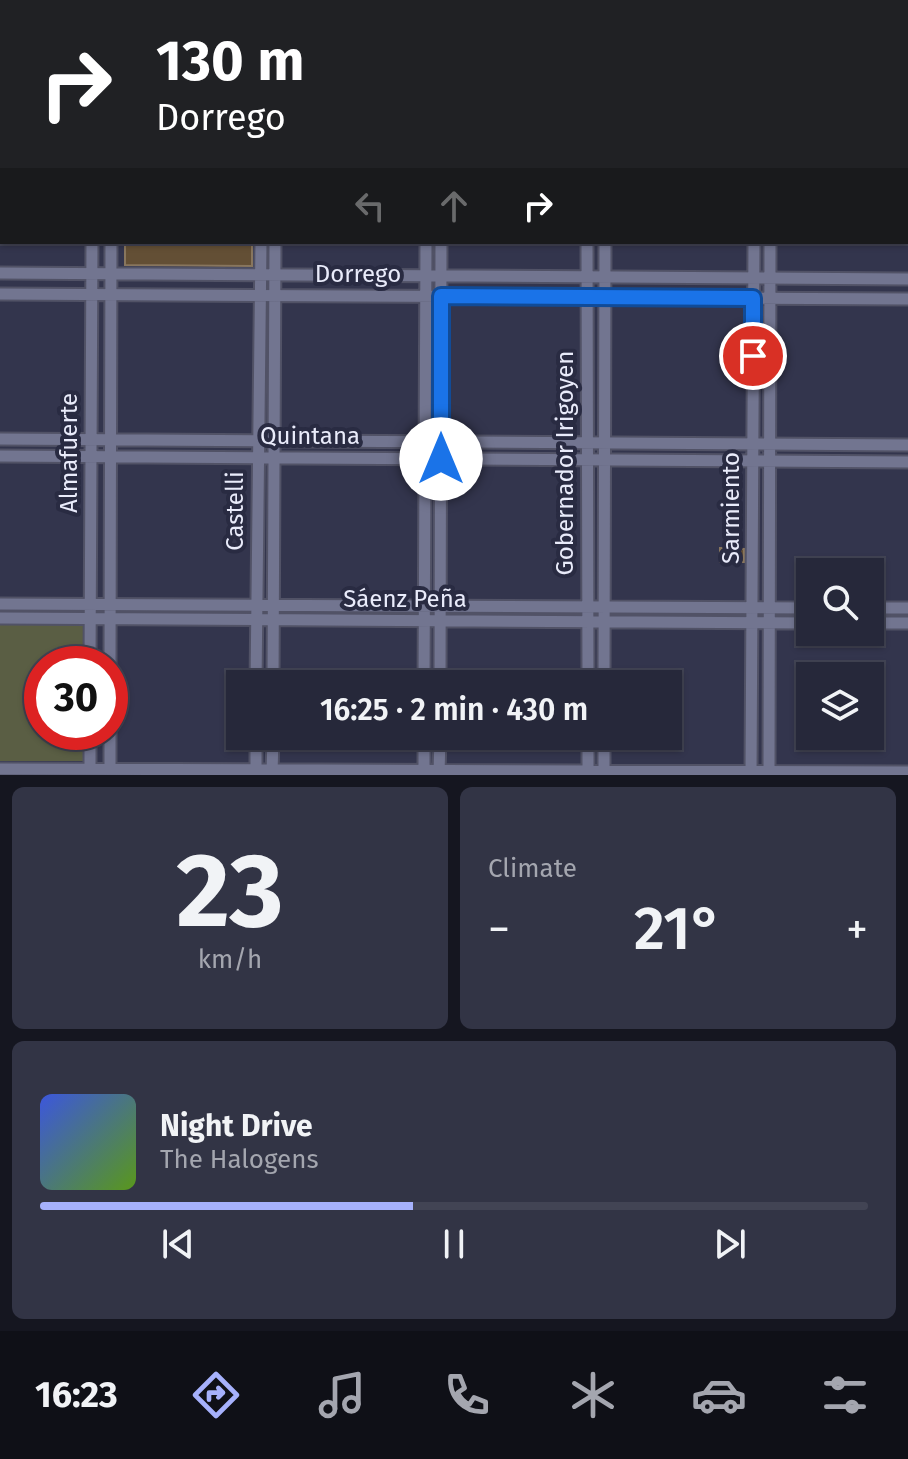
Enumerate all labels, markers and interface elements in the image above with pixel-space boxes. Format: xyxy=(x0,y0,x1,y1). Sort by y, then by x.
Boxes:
text: 130 m xyxy=(156,28,304,95)
icon: right xyxy=(24,32,128,136)
text: Dorrego xyxy=(156,96,286,140)
icon: left xyxy=(348,184,392,228)
icon: ahead xyxy=(432,184,476,228)
icon: right xyxy=(516,184,560,228)
street label: Dorrego xyxy=(315,260,401,288)
pin xyxy=(719,322,787,390)
icon: arrive xyxy=(731,334,775,378)
street label: Gobernador Irigoyen xyxy=(551,351,579,575)
street label: Almafuerte xyxy=(55,393,83,513)
position arrow xyxy=(399,417,483,501)
street label: Quintana xyxy=(260,422,360,450)
street label: Sarmiento xyxy=(717,452,745,564)
street label: Castelli xyxy=(221,471,249,551)
map controls xyxy=(796,558,884,750)
button: search xyxy=(796,558,884,646)
street label: Sáenz Peña xyxy=(343,585,467,613)
speed limit sign: 30 xyxy=(24,646,128,750)
button: layers xyxy=(796,662,884,750)
text: 16:25 · 2 min · 430 m xyxy=(320,692,588,728)
text: 23 xyxy=(176,829,284,954)
text: Climate xyxy=(488,853,577,884)
text: 21° xyxy=(634,893,722,965)
text: − xyxy=(488,903,510,956)
text: + xyxy=(846,903,868,956)
text: km/h xyxy=(198,944,262,975)
text: Night Drive xyxy=(160,1108,313,1144)
text: The Halogens xyxy=(160,1144,319,1175)
icon: previous xyxy=(156,1222,200,1266)
icon: pause xyxy=(432,1222,476,1266)
icon: next xyxy=(708,1222,752,1266)
icon: directions xyxy=(188,1367,244,1423)
icon: music xyxy=(314,1367,370,1423)
icon: phone xyxy=(439,1367,495,1423)
icon: climate xyxy=(565,1367,621,1423)
icon: car xyxy=(691,1367,747,1423)
icon: filters xyxy=(817,1367,873,1423)
text: 16:23 xyxy=(35,1373,118,1417)

